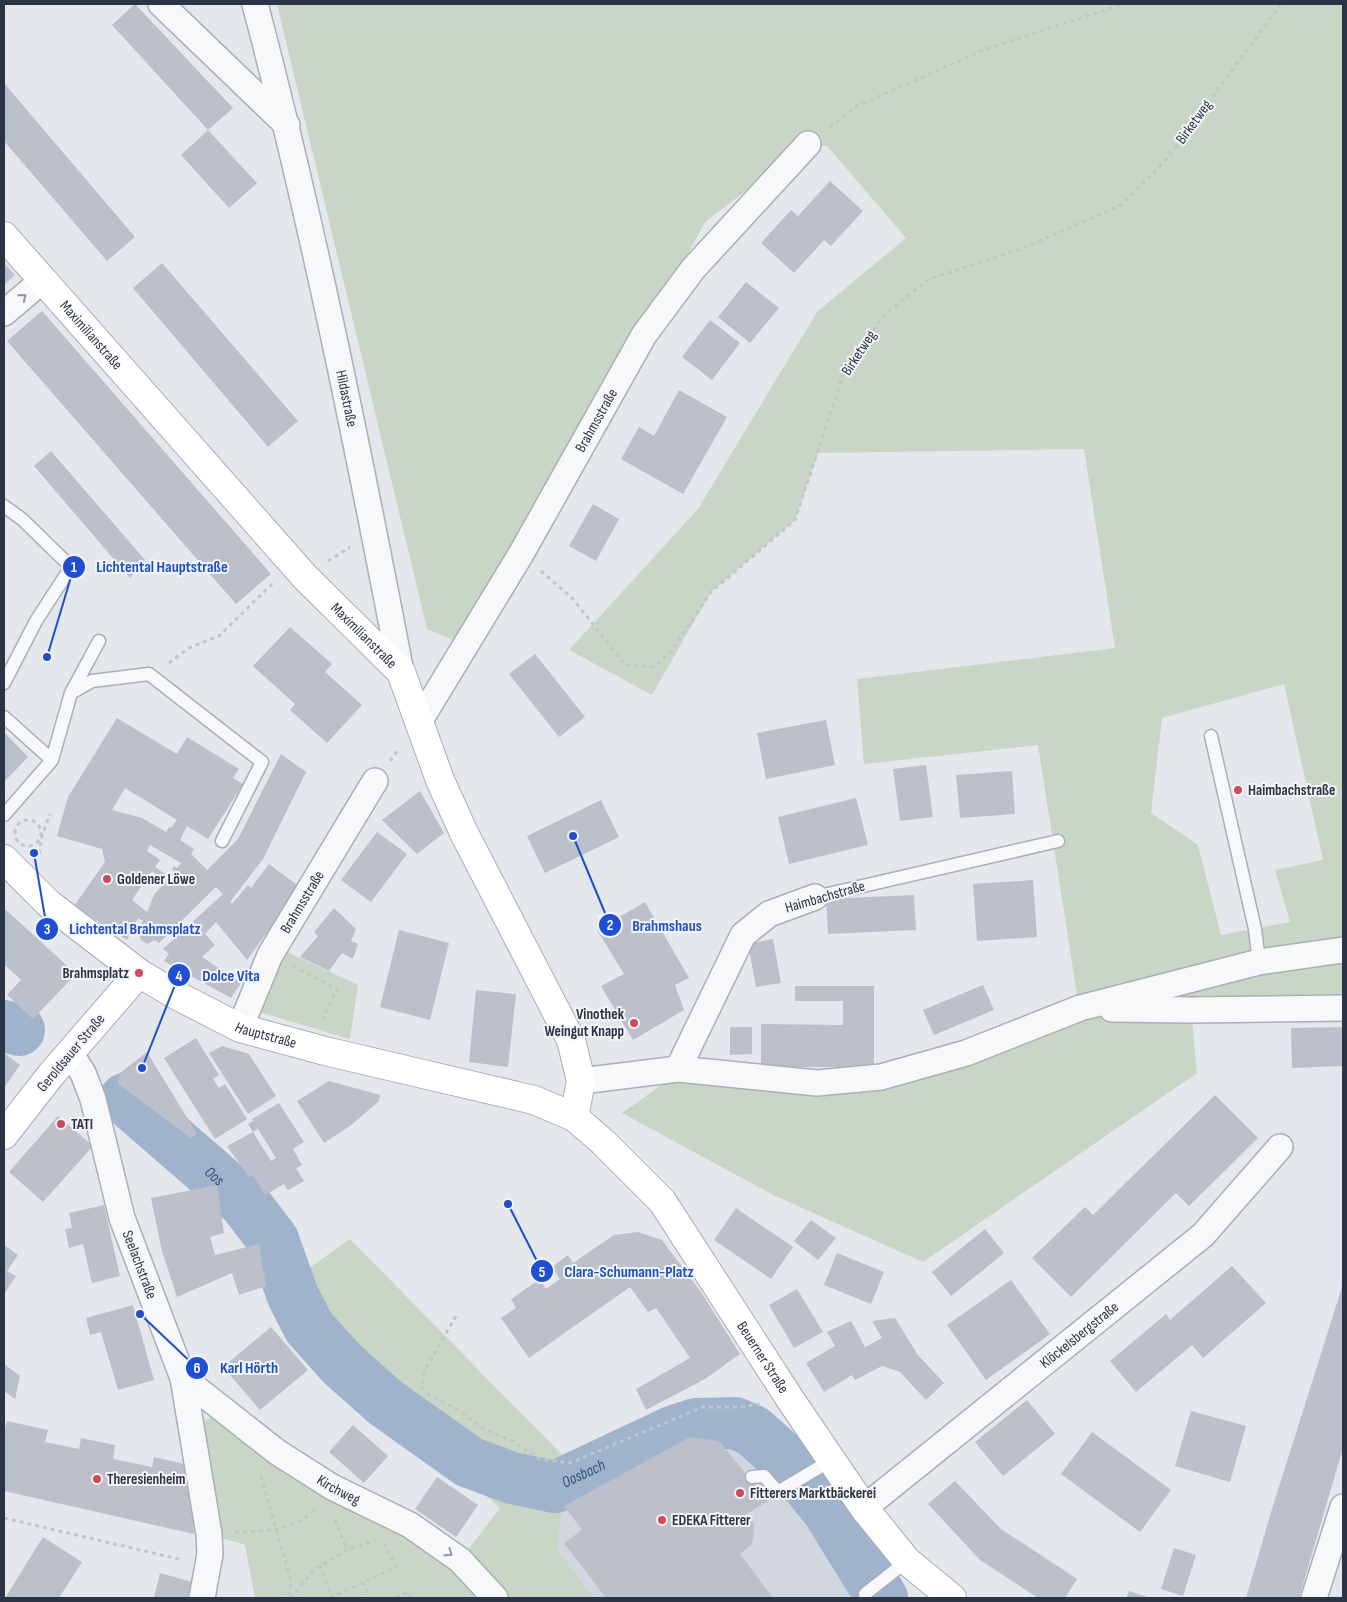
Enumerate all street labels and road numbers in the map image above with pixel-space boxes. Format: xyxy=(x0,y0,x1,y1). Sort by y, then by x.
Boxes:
street label: Birketweg xyxy=(1172,96,1216,148)
street label: Maximilianstraße xyxy=(56,296,127,373)
street label: Birketweg xyxy=(837,327,881,379)
street label: Hildastraße xyxy=(332,368,362,428)
street label: Brahmsstraße xyxy=(571,385,622,455)
street label: Maximilianstraße xyxy=(327,599,401,672)
street label: Brahmsstraße xyxy=(276,867,328,937)
street label: Haimbachstraße xyxy=(783,877,867,917)
street label: Geroldsauer Straße xyxy=(33,1010,109,1096)
street label: Hauptstraße xyxy=(232,1018,299,1052)
street label: Seelachstraße xyxy=(118,1228,161,1301)
street label: Klöckelsbergstraße xyxy=(1036,1297,1122,1372)
street label: Beuerner Straße xyxy=(733,1318,793,1397)
street label: Kirchweg xyxy=(313,1470,364,1509)

